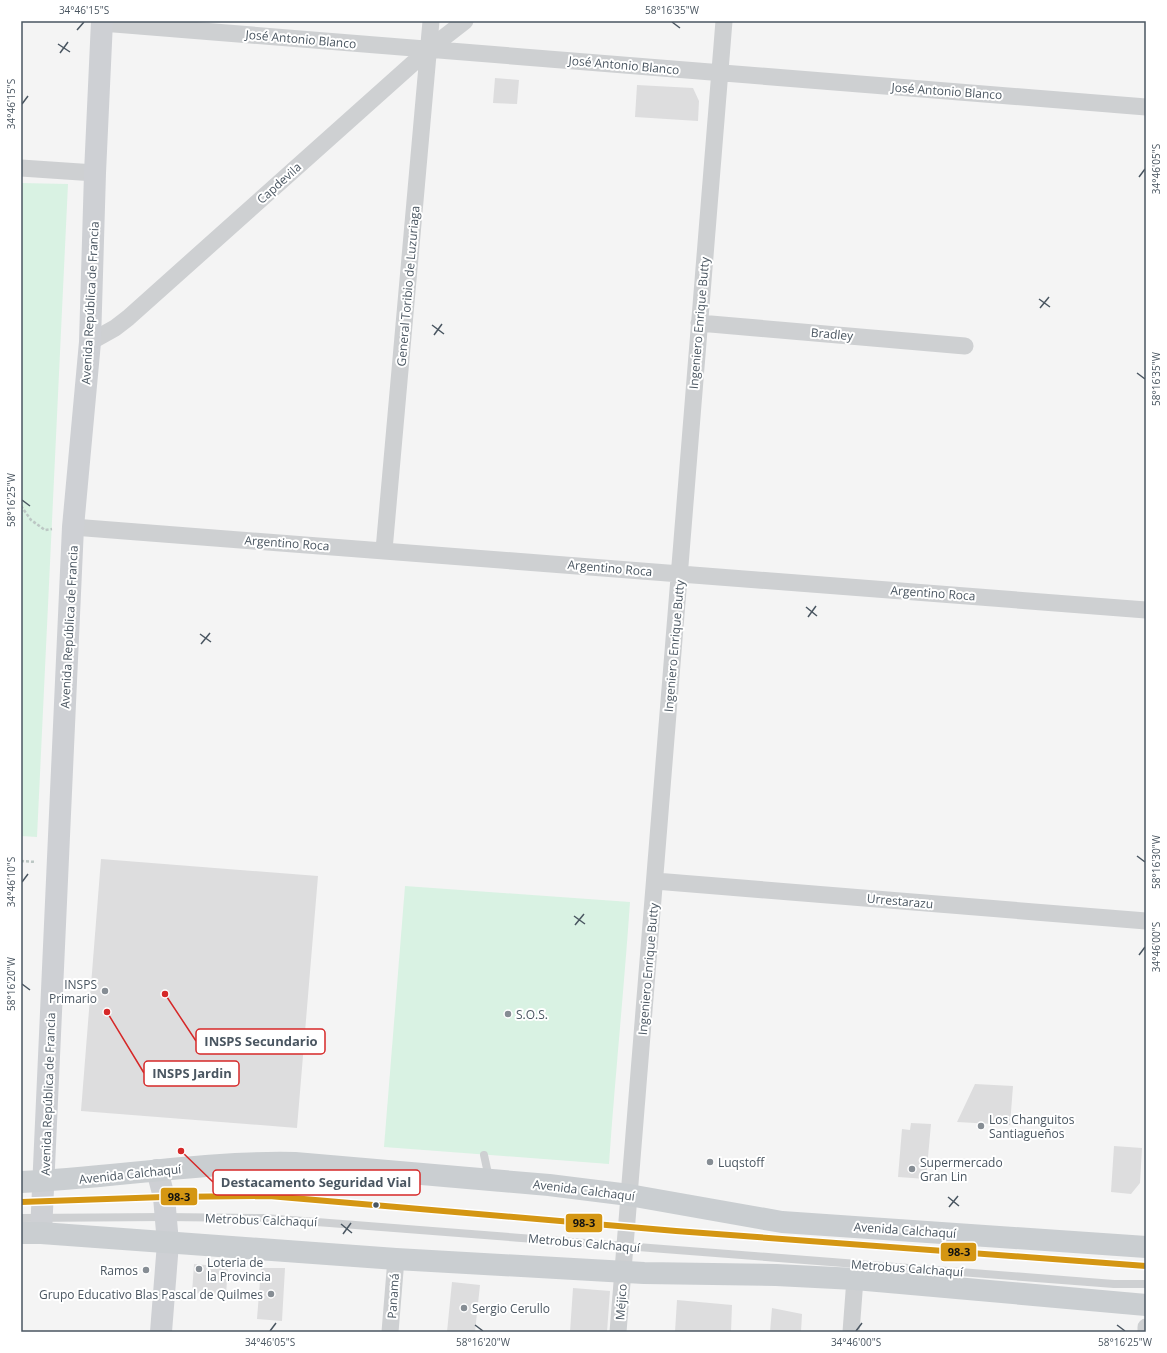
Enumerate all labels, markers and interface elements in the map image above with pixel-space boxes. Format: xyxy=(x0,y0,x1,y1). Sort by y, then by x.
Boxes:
text: 34°46'15"S xyxy=(59,3,109,17)
text: 58°16'35"W xyxy=(645,3,700,17)
street label: José Antonio Blanco xyxy=(244,26,357,52)
street label: José Antonio Blanco xyxy=(567,52,680,78)
text: 34°46'15"S xyxy=(4,79,18,129)
street label: José Antonio Blanco xyxy=(890,79,1003,103)
text: 34°46'05"S xyxy=(1149,144,1163,194)
street label: Capdevila xyxy=(253,158,305,208)
street label: General Toribio de Luzuriaga xyxy=(393,205,423,367)
street label: Avenida República de Francia xyxy=(77,221,103,385)
street label: Ingeniero Enrique Butty xyxy=(685,255,713,390)
street label: Bradley xyxy=(810,324,855,344)
text: 58°16'35"W xyxy=(1149,351,1163,406)
text: 58°16'25"W xyxy=(4,472,18,527)
street label: Argentino Roca xyxy=(244,532,330,554)
street label: Avenida República de Francia xyxy=(56,545,82,709)
street label: Argentino Roca xyxy=(567,556,653,580)
street label: Ingeniero Enrique Butty xyxy=(660,578,688,713)
street label: Argentino Roca xyxy=(890,582,976,604)
text: 58°16'30"W xyxy=(1149,834,1163,889)
text: 34°46'10"S xyxy=(4,857,18,907)
street label: Urrestarazu xyxy=(866,890,934,912)
street label: Ingeniero Enrique Butty xyxy=(634,901,662,1036)
text: 34°46'00"S xyxy=(1149,922,1163,972)
text: 58°16'20"W xyxy=(4,956,18,1011)
place label: INSPS Primario xyxy=(49,976,97,1007)
marker: INSPS Primario xyxy=(100,986,110,996)
place label: S.O.S. xyxy=(516,1006,548,1023)
marker: S.O.S. xyxy=(503,1009,513,1019)
street label: Avenida República de Francia xyxy=(37,1012,59,1176)
callout: INSPS Secundario xyxy=(196,1029,325,1054)
text: INSPS Secundario xyxy=(204,1032,318,1050)
callout: INSPS Jardin xyxy=(144,1061,239,1086)
text: INSPS Jardin xyxy=(152,1064,232,1082)
place label: Los Changuitos Santiagueños xyxy=(989,1111,1075,1142)
marker: Los Changuitos Santiagueños xyxy=(976,1121,986,1131)
place label: Luqstoff xyxy=(718,1154,765,1171)
place label: Supermercado Gran Lin xyxy=(920,1154,1003,1185)
marker: Luqstoff xyxy=(705,1157,715,1167)
street label: Avenida Calchaquí xyxy=(78,1160,183,1188)
marker: Supermercado Gran Lin xyxy=(907,1164,917,1174)
callout: Destacamento Seguridad Vial xyxy=(213,1170,420,1195)
text: Destacamento Seguridad Vial xyxy=(221,1173,411,1191)
street label: Avenida Calchaquí xyxy=(532,1175,637,1205)
line badge: 98-3 xyxy=(160,1187,198,1206)
text: 98-3 xyxy=(168,1189,190,1204)
unlabelled marker xyxy=(371,1200,381,1210)
street label: Metrobus Calchaquí xyxy=(205,1210,318,1230)
line badge: 98-3 xyxy=(565,1213,603,1233)
text: 98-3 xyxy=(573,1215,595,1230)
street label: Avenida Calchaquí xyxy=(853,1218,958,1242)
street label: Metrobus Calchaquí xyxy=(527,1230,642,1256)
line badge: 98-3 xyxy=(940,1242,977,1262)
text: 98-3 xyxy=(948,1244,970,1259)
place label: Loteria de la Provincia xyxy=(207,1254,271,1285)
street label: Metrobus Calchaquí xyxy=(850,1256,965,1280)
place label: Ramos xyxy=(100,1262,138,1279)
marker: Loteria de la Provincia xyxy=(194,1264,204,1274)
marker: Ramos xyxy=(141,1265,151,1275)
street label: Panamá xyxy=(383,1273,403,1319)
street label: Méjico xyxy=(611,1283,631,1321)
place label: Grupo Educativo Blas Pascal de Quilmes xyxy=(39,1286,263,1303)
marker: Grupo Educativo Blas Pascal de Quilmes xyxy=(266,1289,276,1299)
place label: Sergio Cerullo xyxy=(472,1300,550,1317)
marker: Sergio Cerullo xyxy=(459,1303,469,1313)
text: 34°46'05"S xyxy=(245,1335,295,1349)
text: 58°16'20"W xyxy=(456,1335,511,1349)
text: 34°46'00"S xyxy=(831,1335,881,1349)
text: 58°16'25"W xyxy=(1098,1335,1153,1349)

